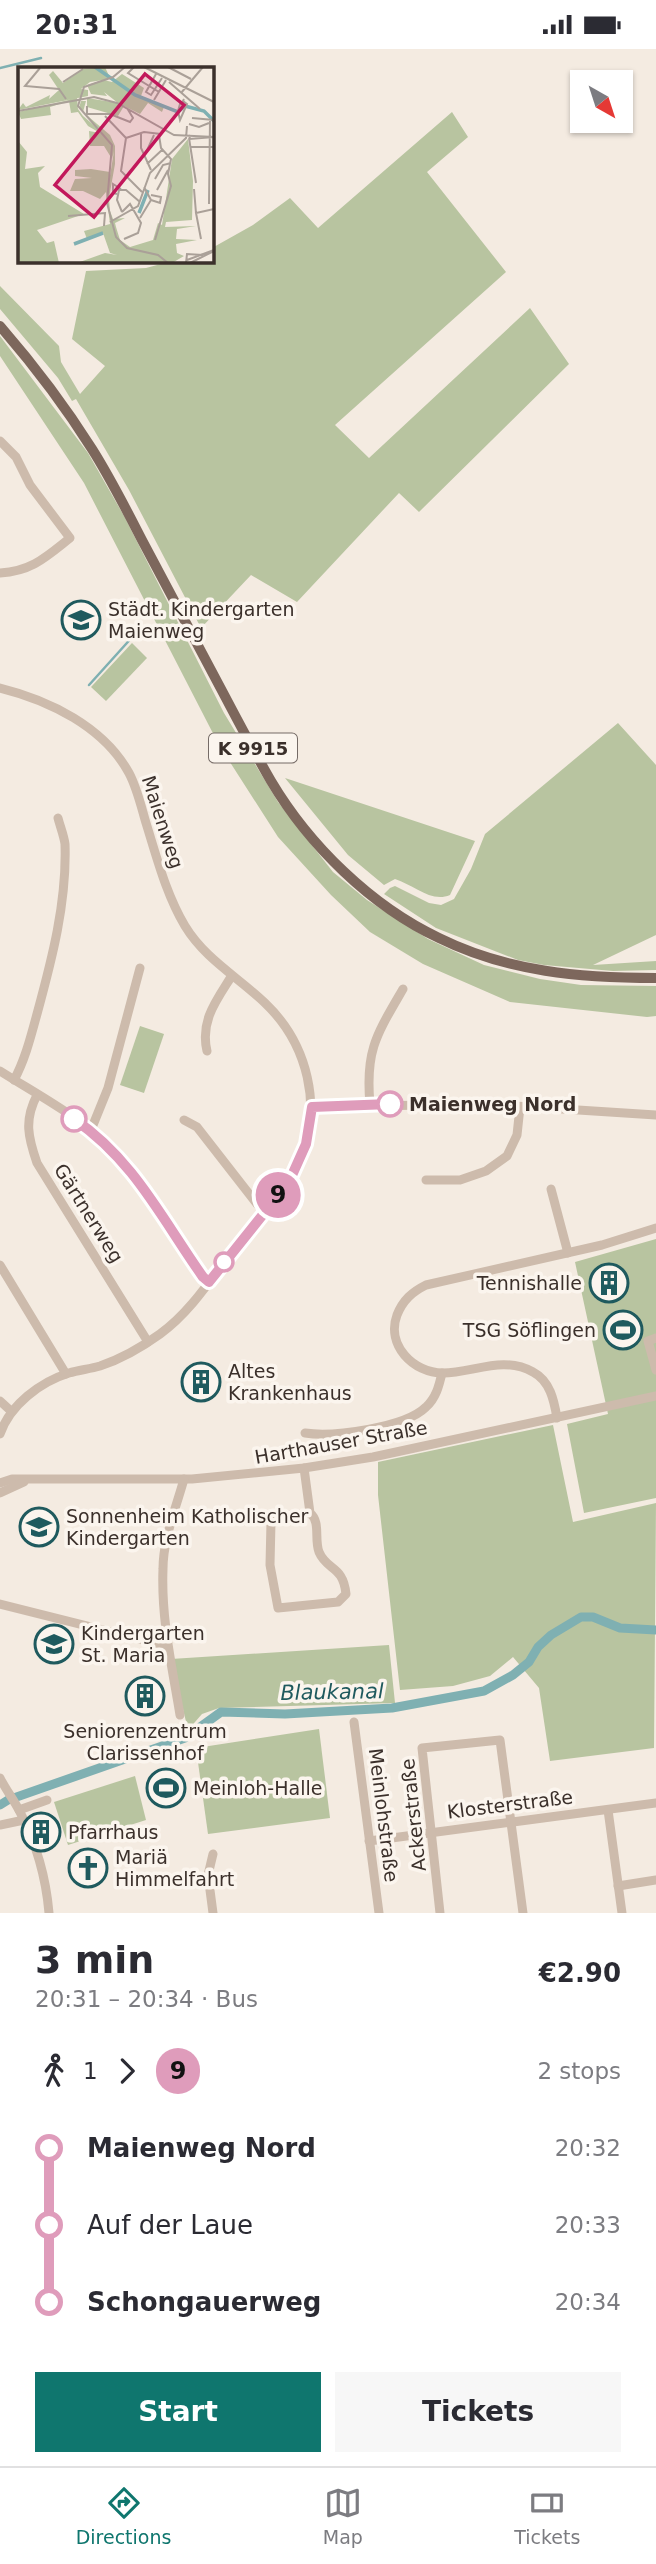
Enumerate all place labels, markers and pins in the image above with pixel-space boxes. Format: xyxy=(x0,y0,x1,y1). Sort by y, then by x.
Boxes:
place label: Städt. Kindergarten Maienweg xyxy=(108,598,294,642)
school or university icon: Städt. Kindergarten Maienweg xyxy=(60,599,102,641)
marker: Maienweg Nord xyxy=(377,1091,403,1117)
place label: Maienweg Nord xyxy=(409,1093,576,1115)
unlabelled marker xyxy=(61,1106,87,1132)
unlabelled marker xyxy=(214,1252,234,1272)
building icon: Tennishalle xyxy=(588,1262,630,1304)
place label: Tennishalle xyxy=(476,1272,582,1294)
sports icon: TSG Söflingen xyxy=(602,1309,644,1351)
place label: TSG Söflingen xyxy=(462,1319,596,1341)
place label: Altes Krankenhaus xyxy=(228,1360,352,1404)
building icon: Altes Krankenhaus xyxy=(180,1361,222,1403)
place label: Sonnenheim Katholischer Kindergarten xyxy=(66,1505,309,1549)
school or university icon: Sonnenheim Katholischer Kindergarten xyxy=(18,1506,60,1548)
place label: Kindergarten St. Maria xyxy=(81,1622,205,1666)
school or university icon: Kindergarten St. Maria xyxy=(33,1623,75,1665)
building icon: Seniorenzentrum Clarissenhof xyxy=(124,1675,166,1717)
place label: Seniorenzentrum Clarissenhof xyxy=(63,1720,227,1764)
sports icon: Meinloh-Halle xyxy=(145,1767,187,1809)
place label: Meinloh-Halle xyxy=(193,1777,322,1799)
building icon: Pfarrhaus xyxy=(20,1811,62,1853)
place label: Pfarrhaus xyxy=(68,1821,158,1843)
place label: Mariä Himmelfahrt xyxy=(115,1846,234,1890)
church icon: Mariä Himmelfahrt xyxy=(67,1847,109,1889)

